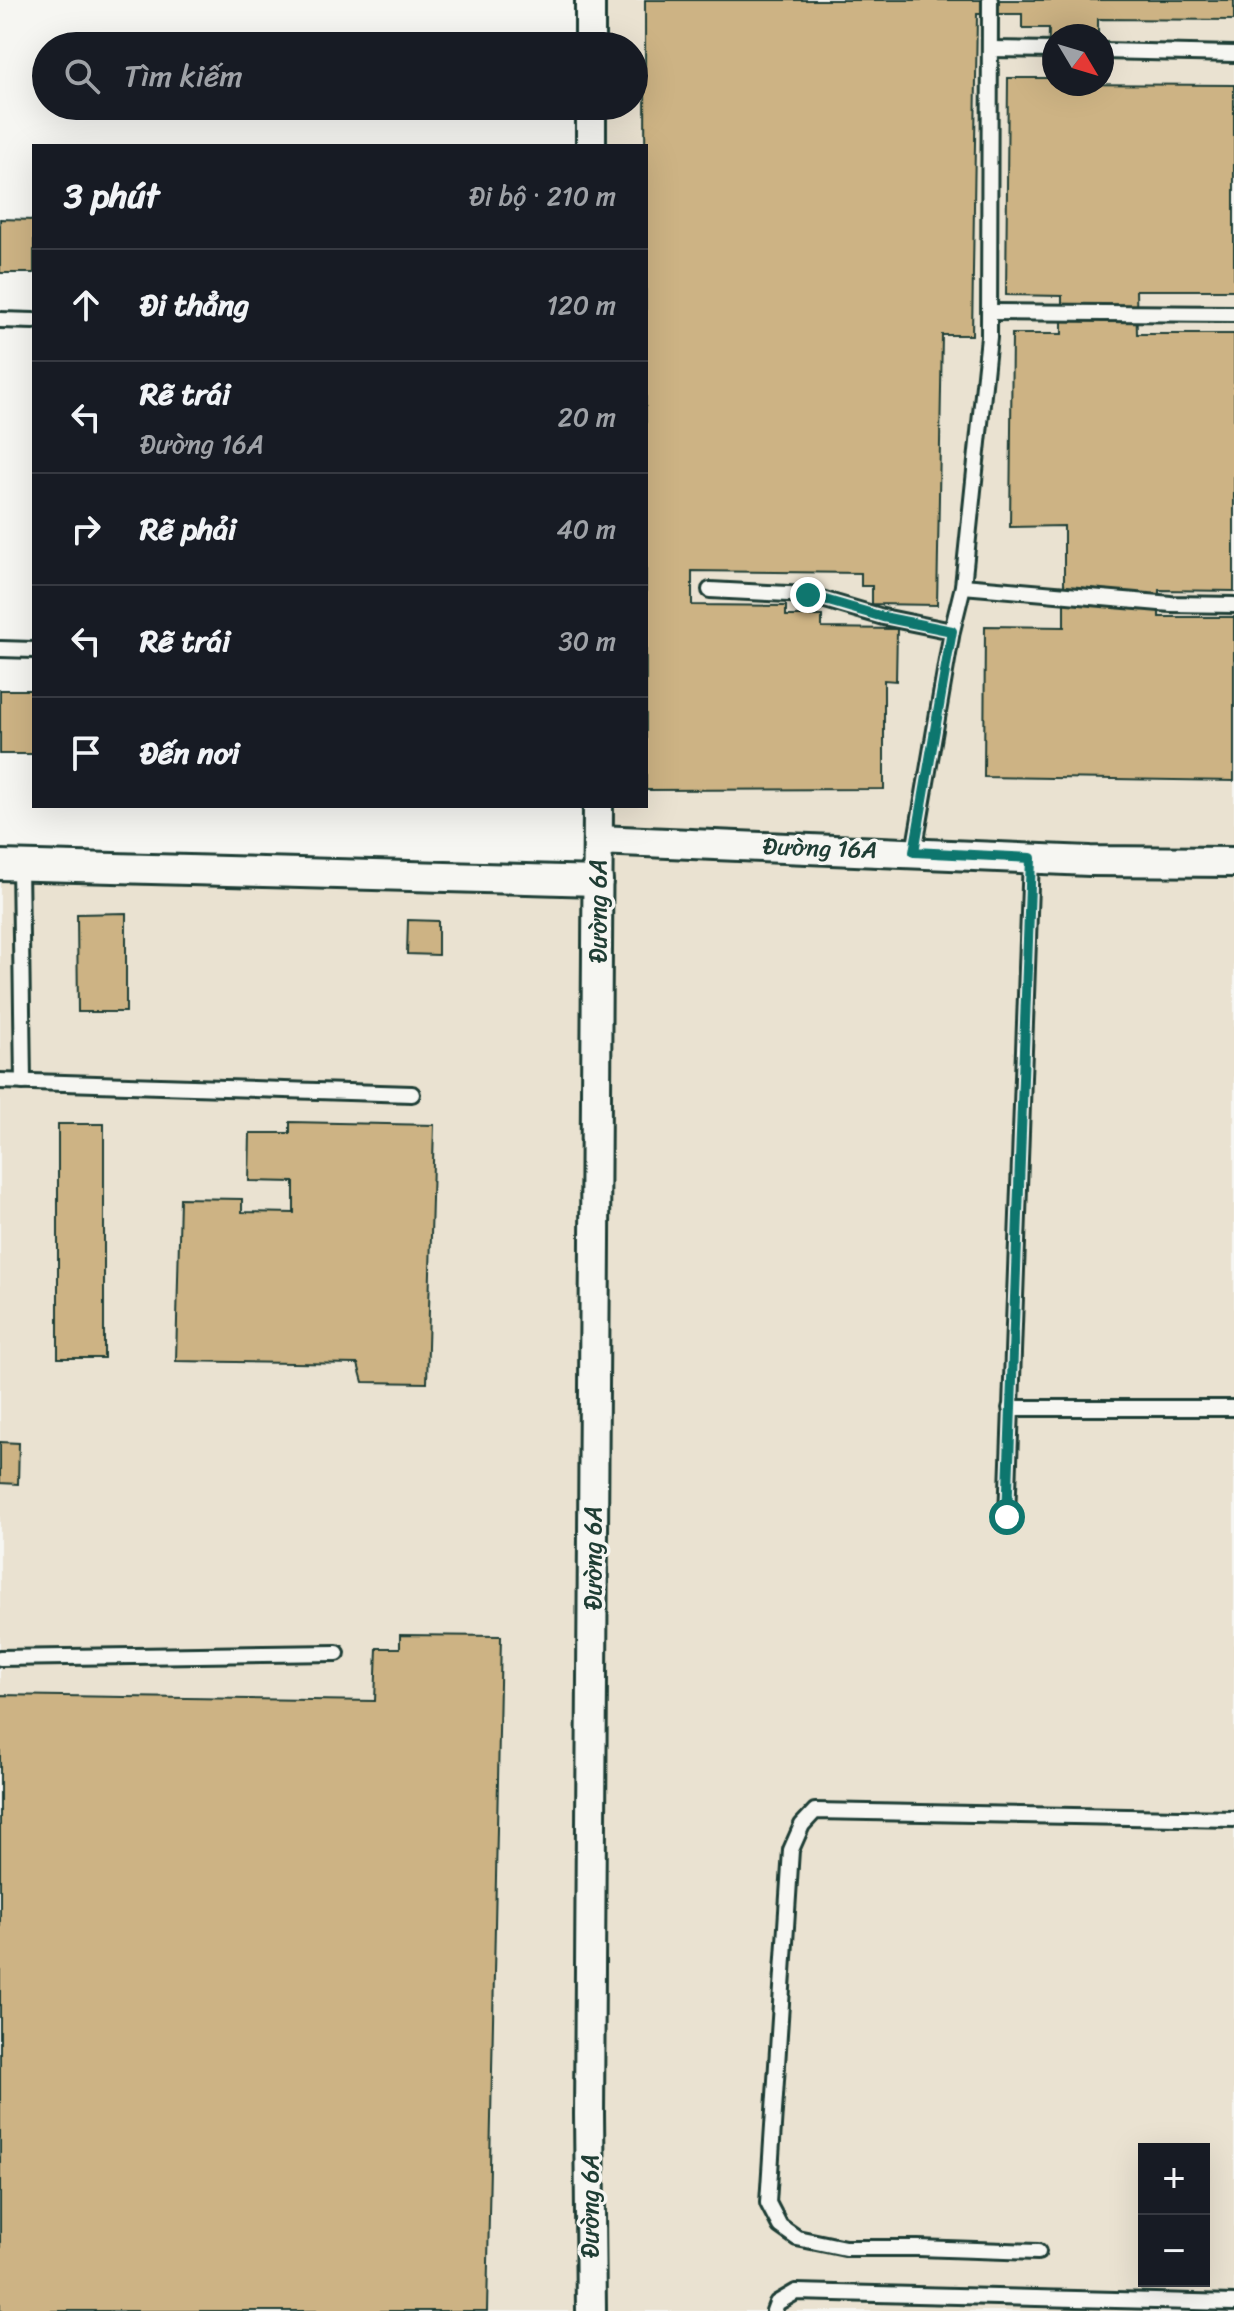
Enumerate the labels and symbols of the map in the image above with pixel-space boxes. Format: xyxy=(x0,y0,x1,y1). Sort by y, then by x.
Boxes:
north arrow xyxy=(1042,24,1114,96)
route end xyxy=(790,577,826,613)
street label: Đường 16A xyxy=(762,825,878,871)
street label: Đường 6A xyxy=(577,859,619,963)
route start xyxy=(989,1499,1025,1535)
street label: Đường 6A xyxy=(572,1506,614,1610)
street label: Đường 6A xyxy=(569,2154,611,2258)

